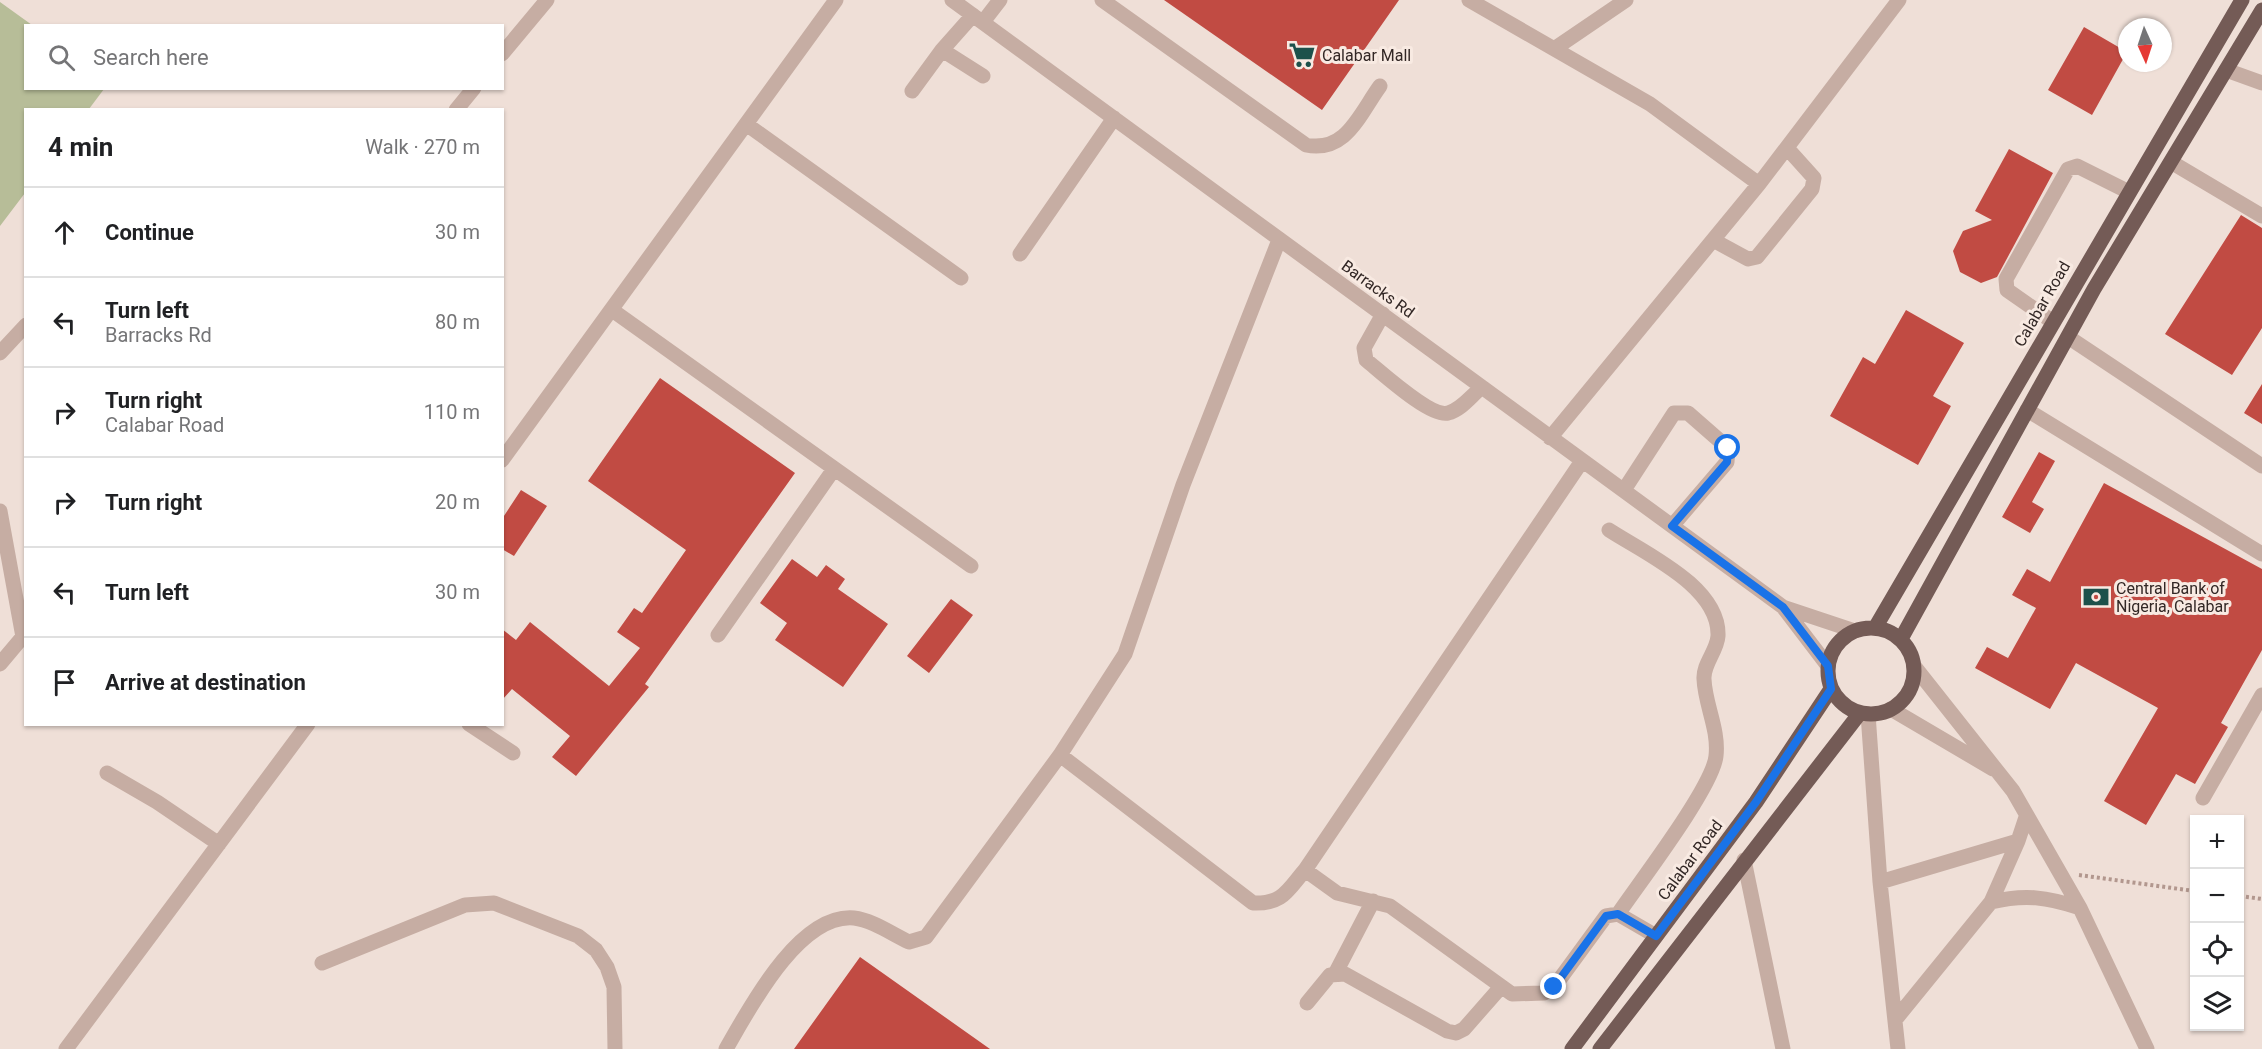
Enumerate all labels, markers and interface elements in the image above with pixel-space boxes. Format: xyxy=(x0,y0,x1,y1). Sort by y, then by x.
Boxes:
north arrow xyxy=(2118,18,2172,72)
search box xyxy=(24,24,504,90)
supermarket icon: Calabar Mall xyxy=(1287,40,1317,70)
icon: search xyxy=(45,41,78,74)
text: Search here xyxy=(93,45,209,70)
place label: Calabar Mall xyxy=(1322,46,1411,65)
text: 4 min xyxy=(48,132,113,162)
text: Walk · 270 m xyxy=(365,135,480,159)
icon: ahead xyxy=(48,216,81,249)
text: Continue xyxy=(105,220,194,245)
text: 30 m xyxy=(435,220,480,244)
street label: Barracks Rd xyxy=(1338,256,1418,322)
street label: Calabar Road xyxy=(2010,258,2074,350)
text: Turn left xyxy=(105,298,189,323)
icon: left xyxy=(48,306,81,339)
text: 80 m xyxy=(435,310,480,334)
text: Barracks Rd xyxy=(105,323,212,347)
text: Turn right xyxy=(105,388,202,413)
icon: right xyxy=(48,396,81,429)
text: 110 m xyxy=(424,400,480,424)
text: Calabar Road xyxy=(105,413,224,437)
route start xyxy=(1714,434,1740,460)
icon: right xyxy=(48,486,81,519)
text: Turn right xyxy=(105,490,202,515)
text: 20 m xyxy=(435,490,480,514)
icon: left xyxy=(48,576,81,609)
place label: Central Bank of Nigeria, Calabar xyxy=(2116,579,2229,616)
text: Turn left xyxy=(105,580,189,605)
text: 30 m xyxy=(435,580,480,604)
bank icon: Central Bank of Nigeria, Calabar xyxy=(2081,582,2111,612)
icon: arrive xyxy=(48,666,81,699)
text: Arrive at destination xyxy=(105,670,306,695)
map controls xyxy=(2190,815,2244,1031)
button: + xyxy=(2190,815,2244,869)
street label: Calabar Road xyxy=(1654,816,1726,904)
button: − xyxy=(2190,869,2244,923)
button: locate xyxy=(2190,923,2244,977)
route end xyxy=(1540,973,1566,999)
button: layers xyxy=(2190,977,2244,1031)

